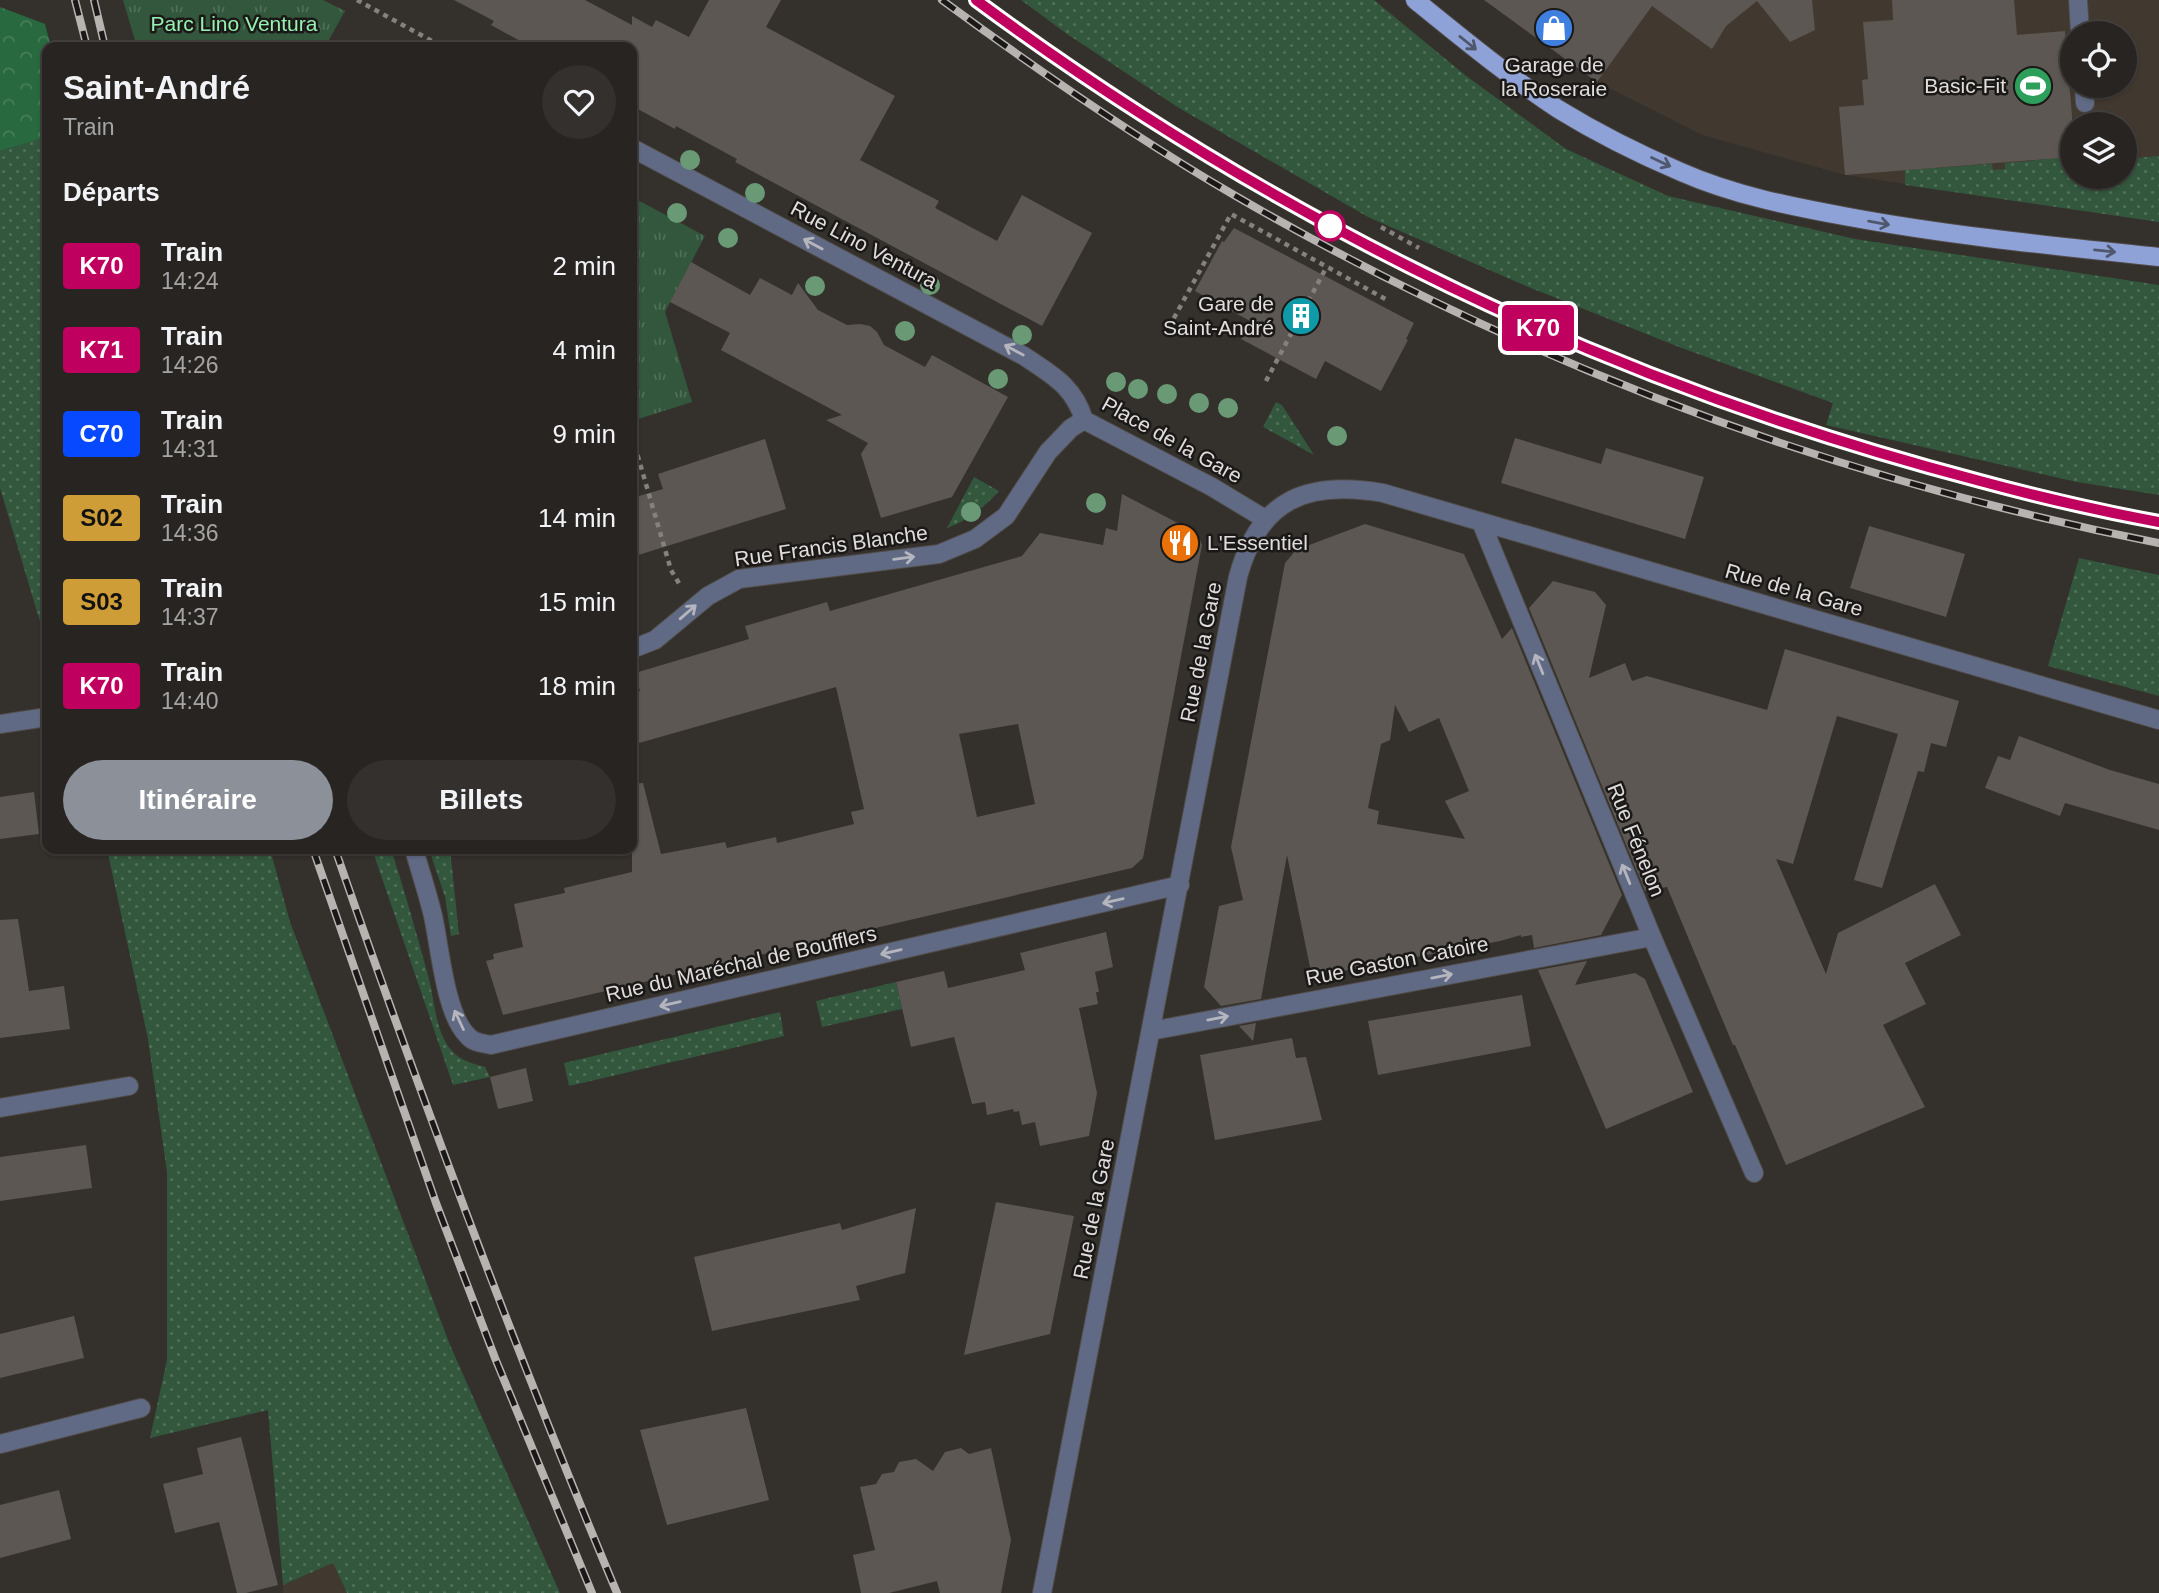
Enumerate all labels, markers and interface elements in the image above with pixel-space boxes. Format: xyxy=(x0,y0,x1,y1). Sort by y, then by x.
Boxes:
shop icon: Garage de la Roseraie xyxy=(1533,7,1575,49)
park label: Parc Lino Ventura xyxy=(151,12,318,35)
map controls xyxy=(2060,21,2137,189)
button: locate xyxy=(2060,21,2137,98)
one-way arrow xyxy=(1458,35,1476,51)
place label: Garage de la Roseraie xyxy=(1501,53,1607,100)
button: heart xyxy=(542,65,616,139)
sports icon: Basic-Fit xyxy=(2012,65,2054,107)
text: Saint-André xyxy=(63,69,250,106)
place label: Basic-Fit xyxy=(1924,74,2006,97)
button: layers xyxy=(2060,112,2137,189)
text: Train xyxy=(63,114,115,140)
one-way arrow xyxy=(1650,156,1671,170)
text: Départs xyxy=(63,177,160,207)
street label: Rue Lino Ventura xyxy=(787,196,942,293)
unlabelled marker xyxy=(1315,211,1345,241)
one-way arrow xyxy=(1867,216,1890,230)
text: Train xyxy=(161,237,223,267)
one-way arrow xyxy=(803,237,824,250)
one-way arrow xyxy=(2093,245,2116,258)
text: 2 min xyxy=(552,251,616,281)
text: K70 xyxy=(79,252,124,279)
text: 14:24 xyxy=(161,268,219,294)
place label: Gare de Saint-André xyxy=(1163,292,1274,339)
building icon: Gare de Saint-André xyxy=(1280,295,1322,337)
line badge: K70 xyxy=(1498,305,1578,351)
text: K70 xyxy=(1516,314,1560,341)
text: Train xyxy=(161,321,223,351)
text: 4 min xyxy=(552,335,616,365)
text: K71 xyxy=(79,336,124,363)
one-way arrow xyxy=(1004,343,1025,357)
text: 14:26 xyxy=(161,352,219,378)
street label: Place de la Gare xyxy=(1098,392,1246,488)
text: Train xyxy=(161,405,223,435)
text: 9 min xyxy=(552,419,616,449)
text: C70 xyxy=(79,420,124,447)
text: 14:31 xyxy=(161,436,219,462)
text: Train xyxy=(161,489,223,519)
text: 14 min xyxy=(538,503,616,533)
text: S02 xyxy=(80,504,123,531)
text: 14:36 xyxy=(161,520,219,546)
street label: Rue Francis Blanche xyxy=(733,521,929,570)
restaurant icon: L'Essentiel xyxy=(1159,522,1201,564)
place label: L'Essentiel xyxy=(1207,531,1308,554)
one-way arrow xyxy=(892,552,915,565)
street label: Rue de la Gare xyxy=(1723,559,1866,620)
text: Train xyxy=(161,573,223,603)
street label: Rue de la Gare xyxy=(1176,580,1225,724)
text: 15 min xyxy=(538,587,616,617)
text: S03 xyxy=(80,588,123,615)
text: 14:37 xyxy=(161,604,219,630)
one-way arrow xyxy=(679,604,696,621)
one-way arrow xyxy=(1531,654,1544,675)
text: Train xyxy=(161,657,223,687)
text: 18 min xyxy=(538,671,616,701)
text: K70 xyxy=(79,672,124,699)
text: 14:40 xyxy=(161,688,219,714)
button: Itinéraire xyxy=(63,760,333,840)
button: Billets xyxy=(347,760,616,840)
street label: Rue Fénelon xyxy=(1603,780,1670,900)
one-way arrow xyxy=(1618,864,1631,886)
one-way arrow xyxy=(1102,895,1125,909)
street label: Rue du Maréchal de Boufflers xyxy=(603,921,879,1006)
street label: Rue Gaston Catoire xyxy=(1304,932,1490,990)
one-way arrow xyxy=(880,946,903,959)
one-way arrow xyxy=(1430,969,1453,982)
one-way arrow xyxy=(659,998,682,1011)
one-way arrow xyxy=(452,1010,465,1031)
one-way arrow xyxy=(1206,1011,1229,1024)
street label: Rue de la Gare xyxy=(1069,1137,1118,1281)

